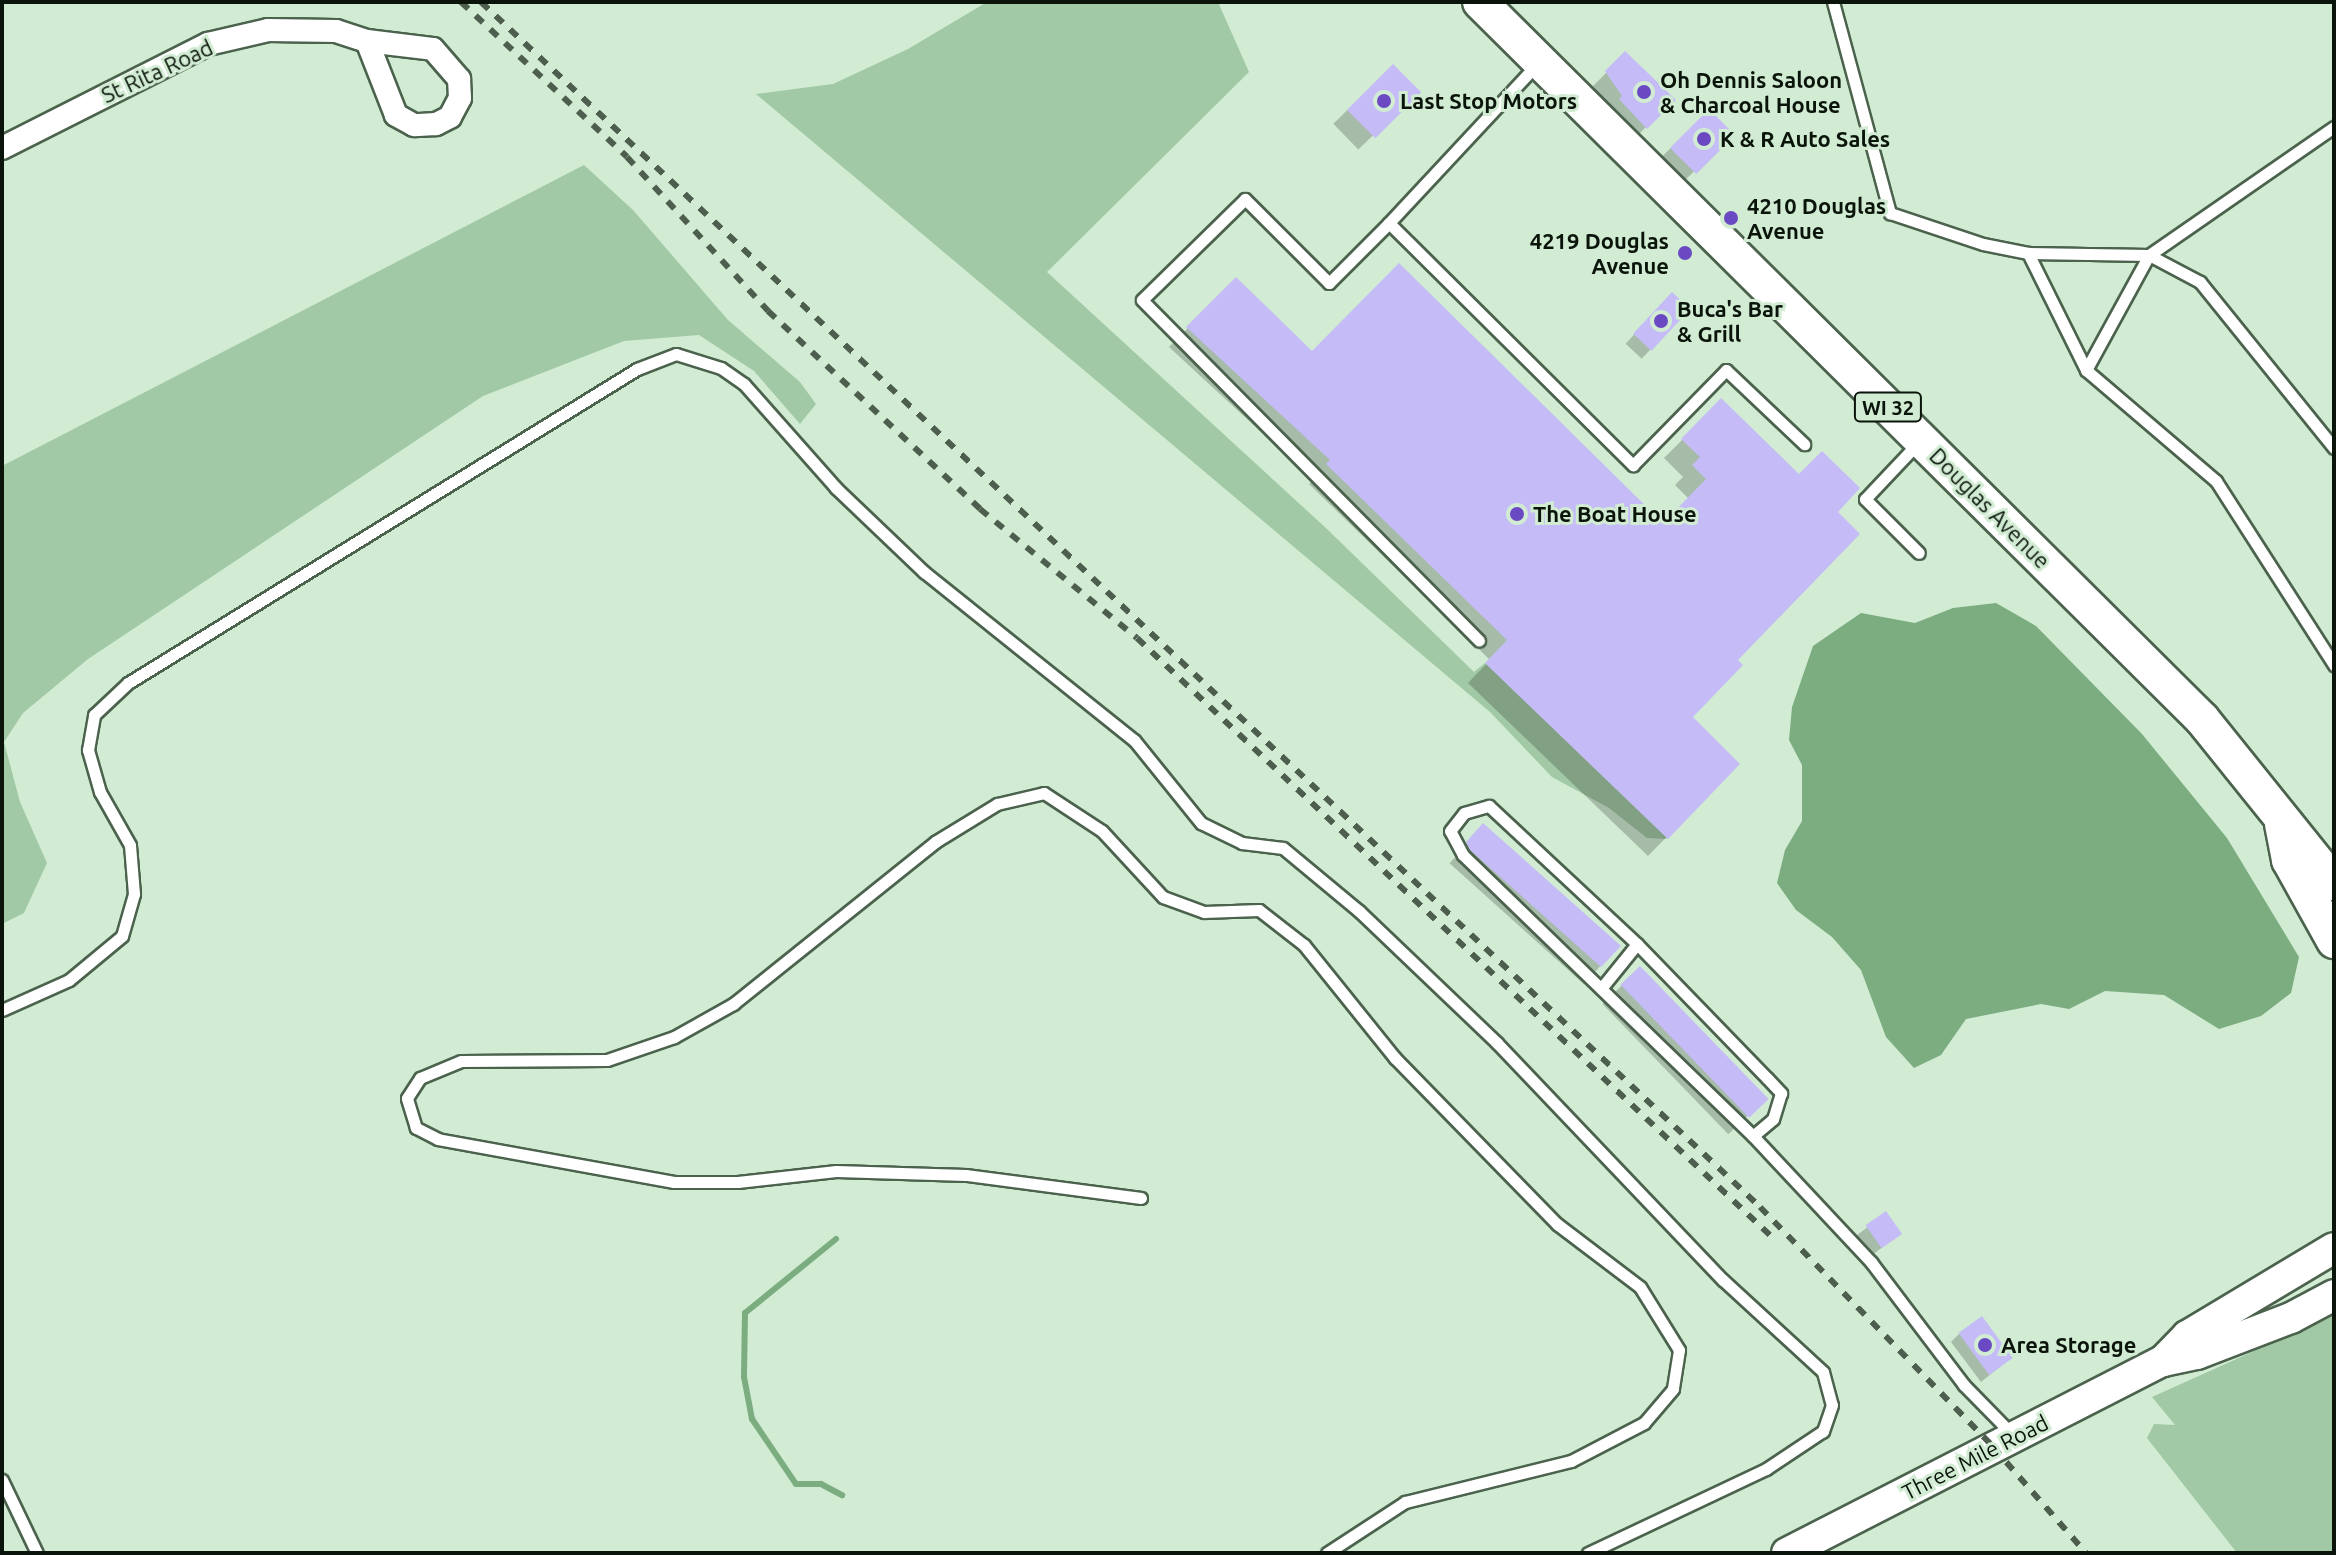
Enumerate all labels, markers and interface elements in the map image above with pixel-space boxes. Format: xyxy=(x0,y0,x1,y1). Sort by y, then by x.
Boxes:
street label: St Rita Road xyxy=(97,34,217,108)
place label: Oh Dennis Saloon & Charcoal House xyxy=(1660,66,1842,118)
marker: Oh Dennis Saloon & Charcoal House xyxy=(1635,83,1653,101)
place label: Last Stop Motors xyxy=(1400,88,1577,114)
marker: Last Stop Motors xyxy=(1375,92,1393,110)
place label: K & R Auto Sales xyxy=(1720,126,1890,152)
marker: K & R Auto Sales xyxy=(1695,130,1713,148)
place label: 4210 Douglas Avenue xyxy=(1747,192,1886,244)
marker: 4210 Douglas Avenue xyxy=(1722,209,1740,227)
place label: 4219 Douglas Avenue xyxy=(1530,227,1669,278)
marker: 4219 Douglas Avenue xyxy=(1676,244,1694,262)
place label: Buca's Bar & Grill xyxy=(1677,295,1783,346)
marker: Buca's Bar & Grill xyxy=(1652,312,1670,330)
road number: WI 32 xyxy=(1852,391,1924,423)
street label: Douglas Avenue xyxy=(1924,442,2056,574)
place label: The Boat House xyxy=(1533,501,1697,527)
marker: The Boat House xyxy=(1508,505,1526,523)
place label: Area Storage xyxy=(2001,1332,2136,1358)
marker: Area Storage xyxy=(1976,1336,1994,1354)
street label: Three Mile Road xyxy=(1897,1409,2053,1505)

